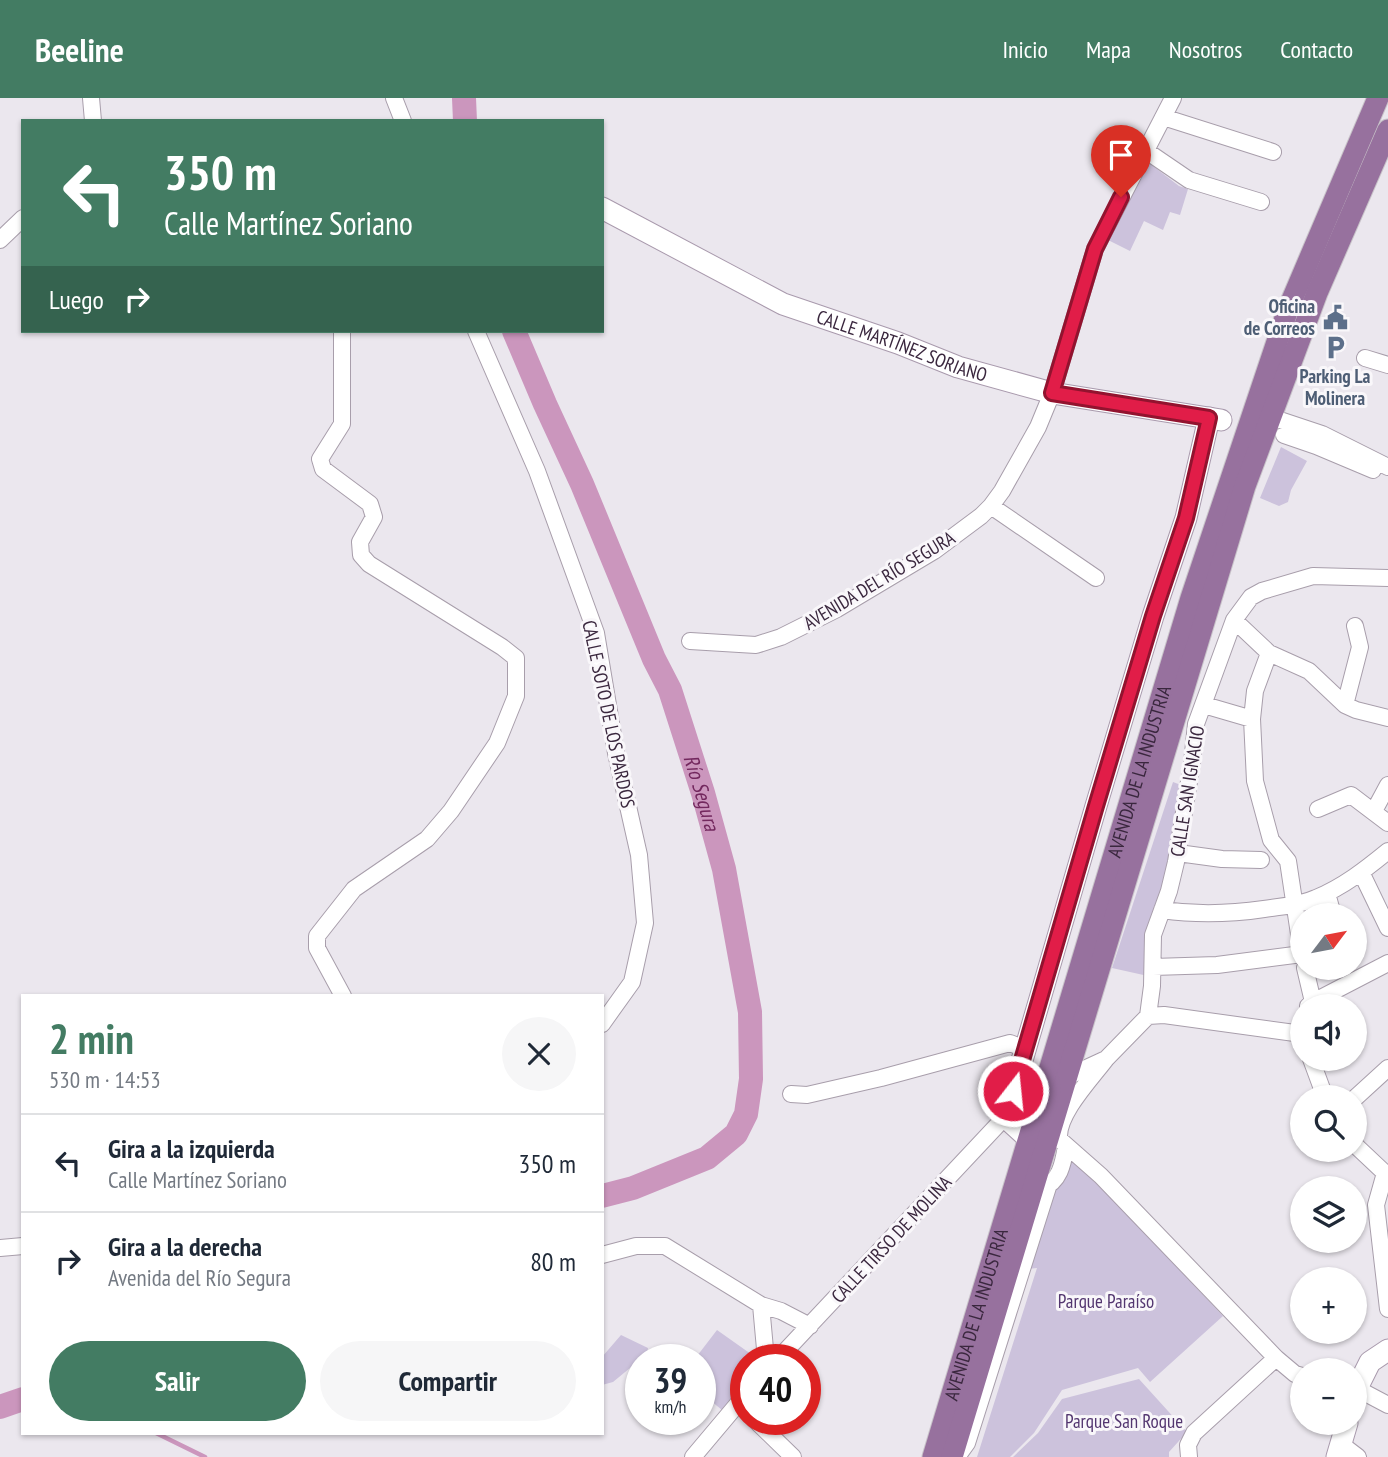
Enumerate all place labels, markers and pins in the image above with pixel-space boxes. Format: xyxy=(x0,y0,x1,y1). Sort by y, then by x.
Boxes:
pin xyxy=(1091,125,1151,197)
place label: Oficina de Correos xyxy=(1244,294,1315,340)
public building icon: Oficina de Correos xyxy=(1321,303,1349,331)
parking icon: Parking La Molinera xyxy=(1321,334,1349,362)
place label: Parking La Molinera xyxy=(1300,364,1371,410)

